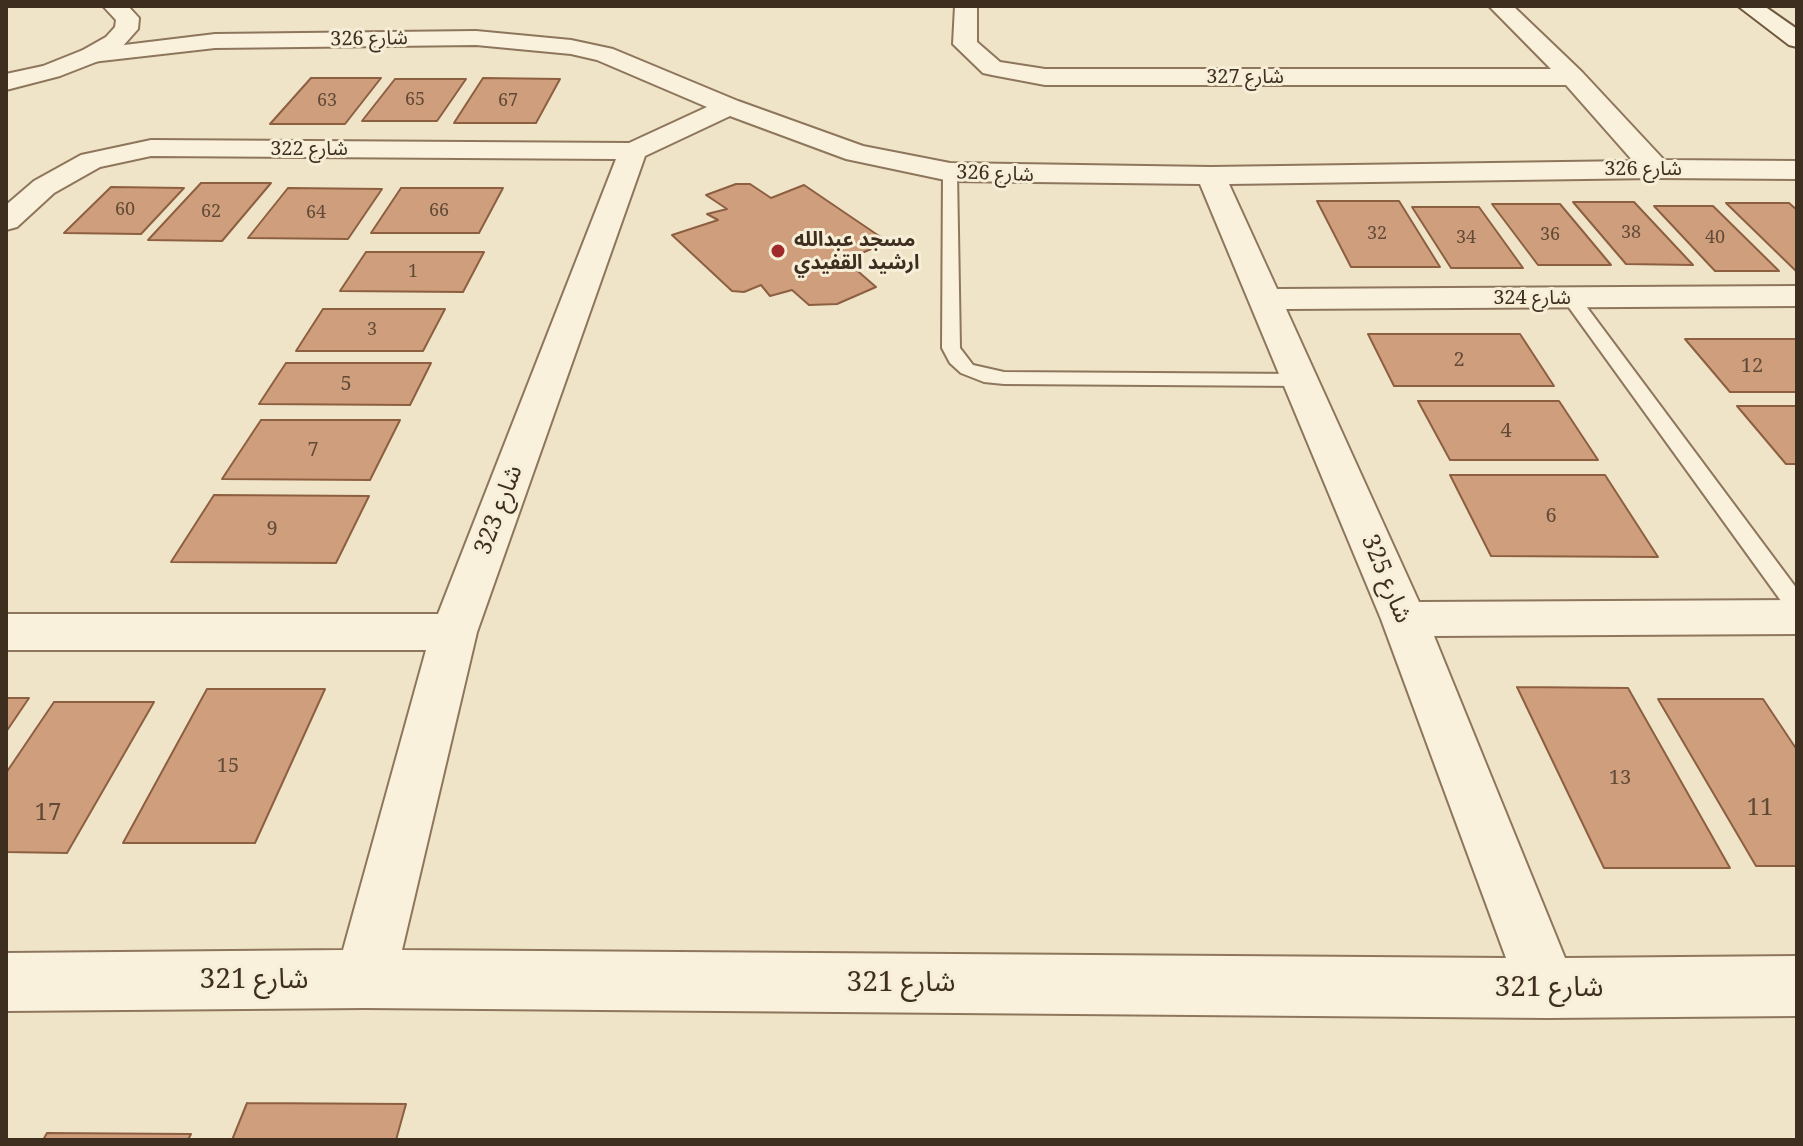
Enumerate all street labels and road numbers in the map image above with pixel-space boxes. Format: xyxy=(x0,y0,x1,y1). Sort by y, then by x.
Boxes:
street label: شارع 326 xyxy=(330,26,408,52)
street label: شارع 327 xyxy=(1206,65,1284,89)
street label: شارع 322 xyxy=(270,137,348,161)
street label: شارع 326 xyxy=(1604,157,1682,181)
street label: شارع 326 xyxy=(956,161,1034,187)
street label: شارع 324 xyxy=(1493,286,1571,310)
street label: شارع 323 xyxy=(469,461,529,559)
street label: شارع 325 xyxy=(1355,530,1417,628)
street label: شارع 321 xyxy=(200,963,308,997)
street label: شارع 321 xyxy=(847,966,955,1000)
street label: شارع 321 xyxy=(1495,971,1603,1005)

